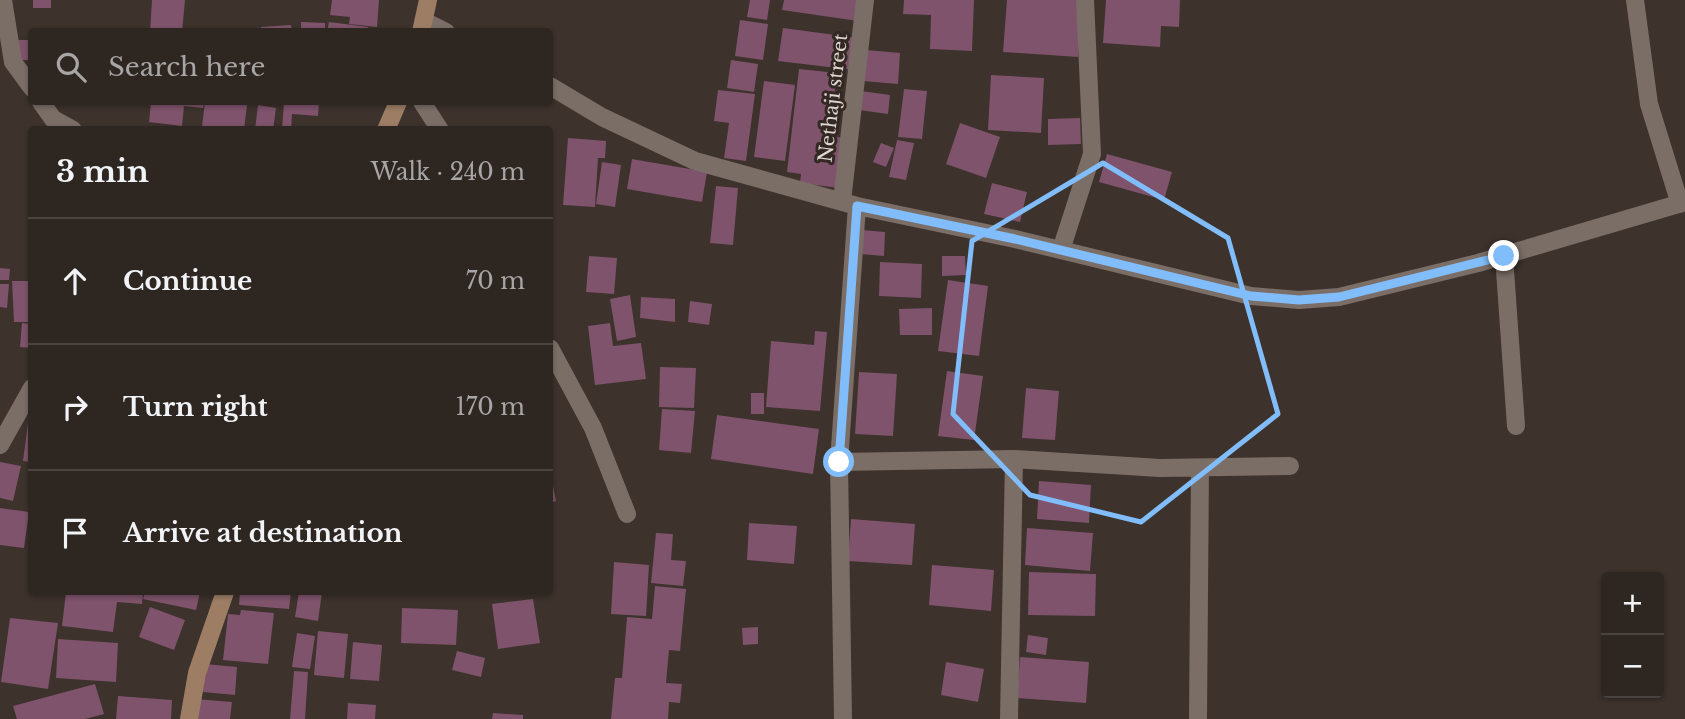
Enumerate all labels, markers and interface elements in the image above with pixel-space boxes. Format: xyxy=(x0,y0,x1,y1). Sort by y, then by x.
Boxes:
search box xyxy=(28,28,553,105)
street label: Nethaji street xyxy=(814,31,852,164)
icon: search xyxy=(52,48,90,86)
text: Search here xyxy=(108,51,265,83)
text: 3 min xyxy=(56,153,149,190)
text: Walk · 240 m xyxy=(371,158,525,186)
route end xyxy=(1488,240,1519,271)
icon: ahead xyxy=(56,262,94,300)
text: Continue xyxy=(123,265,252,297)
text: 70 m xyxy=(466,267,525,295)
icon: right xyxy=(56,388,94,426)
text: Turn right xyxy=(123,391,268,423)
text: 170 m xyxy=(455,393,525,421)
route start xyxy=(823,446,854,477)
icon: arrive xyxy=(56,514,94,552)
text: Arrive at destination xyxy=(123,517,403,549)
map controls xyxy=(1601,572,1664,698)
button: + xyxy=(1601,572,1664,635)
button: − xyxy=(1601,635,1664,698)

